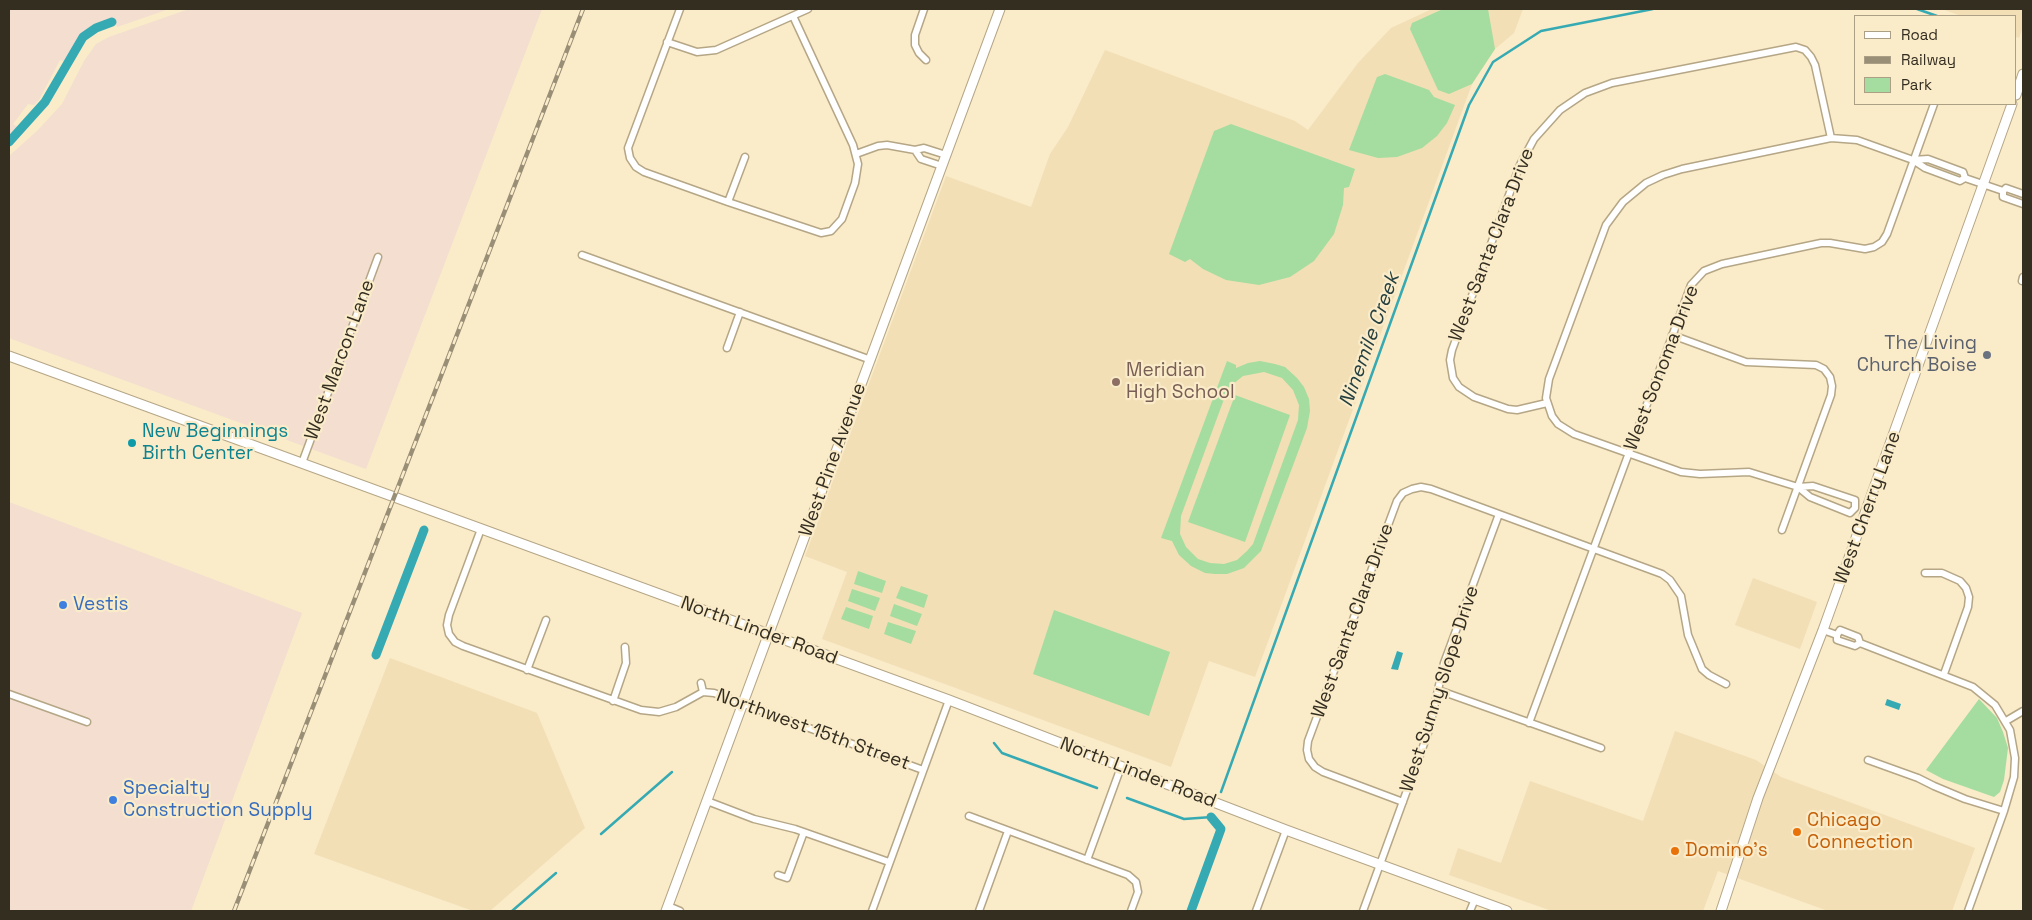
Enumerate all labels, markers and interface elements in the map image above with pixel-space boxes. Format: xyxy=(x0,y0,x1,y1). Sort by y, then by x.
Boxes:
legend xyxy=(1854,15,2017,105)
text: Road xyxy=(1901,25,1938,44)
text: Railway xyxy=(1901,50,1956,69)
text: Park xyxy=(1901,75,1932,94)
street label: West Santa Clara Drive xyxy=(1445,145,1539,345)
water label: Ninemile Creek xyxy=(1335,270,1405,410)
street label: West Marcon Lane xyxy=(300,277,380,443)
street label: West Sonoma Drive xyxy=(1620,282,1704,454)
place label: The Living Church Boise xyxy=(1857,333,1977,377)
marker: The Living Church Boise xyxy=(1981,349,1993,361)
place label: Meridian High School xyxy=(1126,360,1235,404)
marker: Meridian High School xyxy=(1110,376,1122,388)
street label: West Pine Avenue xyxy=(795,380,871,540)
place label: New Beginnings Birth Center xyxy=(142,421,288,465)
street label: West Cherry Lane xyxy=(1830,428,1906,588)
marker: New Beginnings Birth Center xyxy=(126,437,138,449)
street label: West Santa Clara Drive xyxy=(1307,521,1399,721)
street label: West Sunny Slope Drive xyxy=(1396,583,1484,795)
street label: North Linder Road xyxy=(677,592,841,670)
place label: Vestis xyxy=(73,594,129,616)
marker: Vestis xyxy=(57,599,69,611)
street label: Northwest 15th Street xyxy=(713,684,913,776)
street label: North Linder Road xyxy=(1057,733,1219,813)
place label: Specialty Construction Supply xyxy=(123,778,313,822)
marker: Specialty Construction Supply xyxy=(107,794,119,806)
place label: Chicago Connection xyxy=(1807,810,1913,854)
marker: Chicago Connection xyxy=(1791,826,1803,838)
place label: Domino's xyxy=(1685,840,1768,862)
marker: Domino's xyxy=(1669,845,1681,857)

